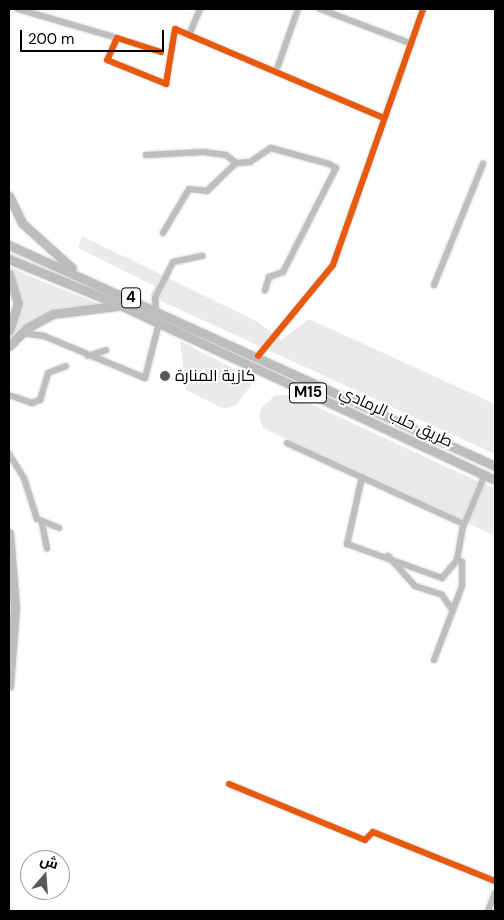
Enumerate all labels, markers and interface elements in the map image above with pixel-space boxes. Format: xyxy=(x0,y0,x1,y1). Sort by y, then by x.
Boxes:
scale bar xyxy=(22,20,166,52)
text: 200 m xyxy=(28,29,74,49)
road number: 4 xyxy=(121,286,141,310)
place label: كازية المنارة xyxy=(175,366,255,386)
marker: كازية المنارة xyxy=(159,370,171,382)
road number: M15 xyxy=(288,380,328,406)
street label: طريق حلب الرمادي xyxy=(336,382,456,452)
north arrow xyxy=(20,850,70,900)
text: ش xyxy=(38,850,61,873)

